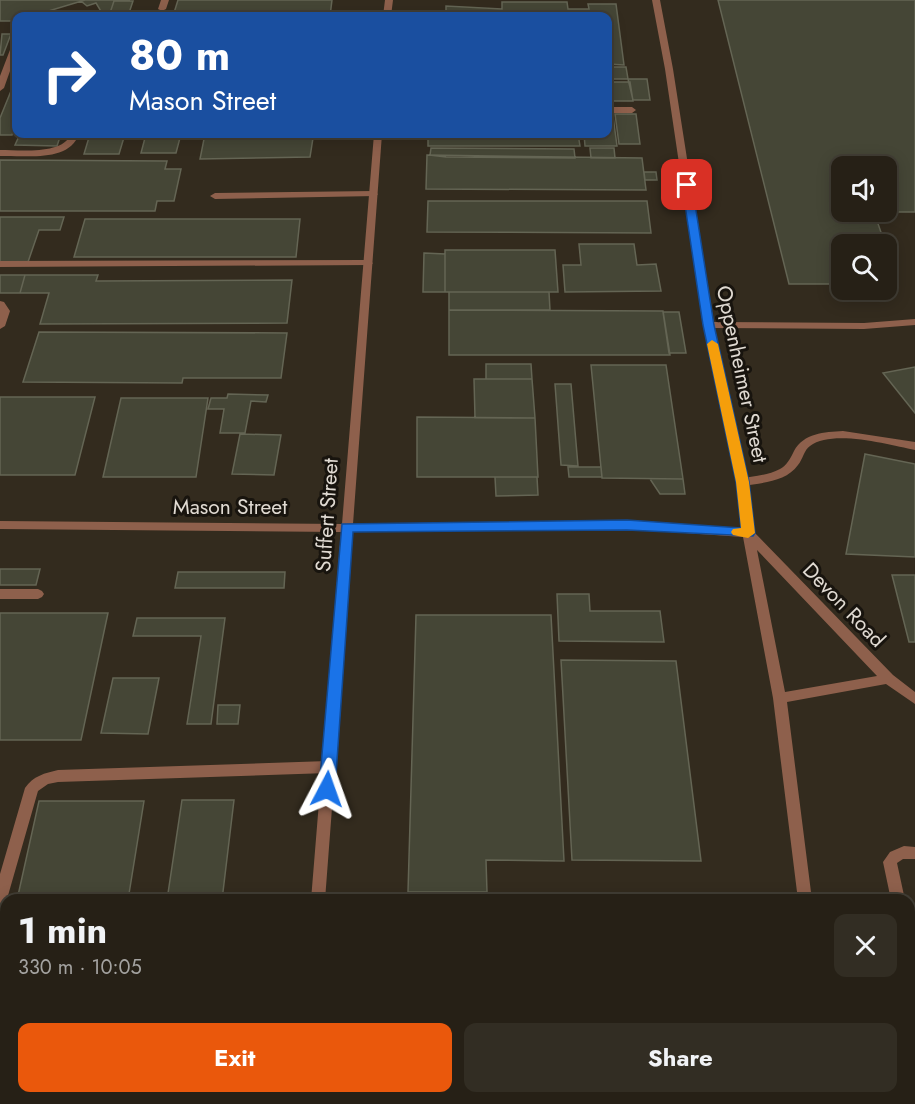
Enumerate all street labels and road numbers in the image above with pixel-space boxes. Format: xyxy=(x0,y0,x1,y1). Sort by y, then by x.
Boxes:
street label: Oppenheimer Street xyxy=(709,283,775,465)
street label: Suffert Street xyxy=(308,457,346,573)
street label: Mason Street xyxy=(173,492,287,522)
street label: Devon Road xyxy=(796,556,892,654)

